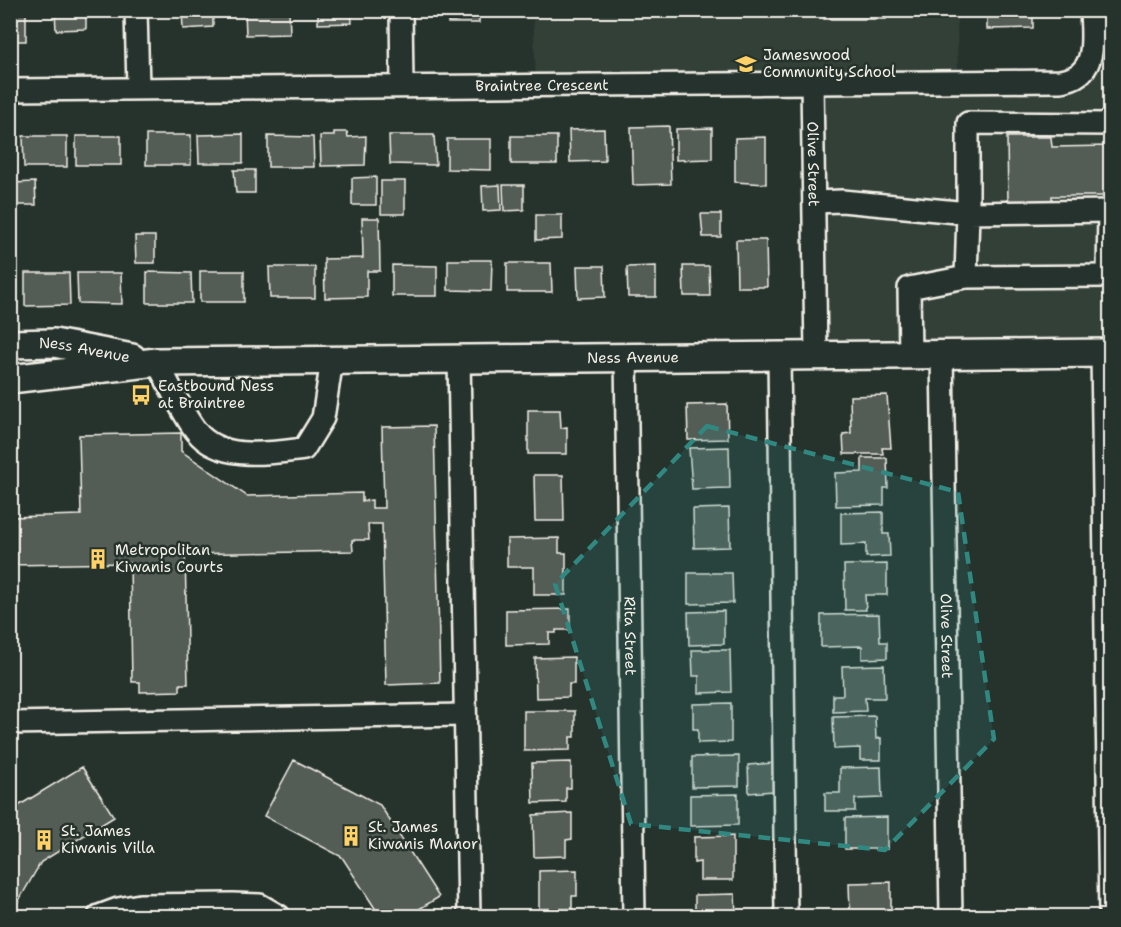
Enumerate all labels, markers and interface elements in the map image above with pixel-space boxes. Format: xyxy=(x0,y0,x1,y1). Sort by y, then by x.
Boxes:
place label: Jameswood Community School xyxy=(763,45,896,82)
school or university icon: Jameswood Community School xyxy=(734,52,758,76)
street label: Braintree Crescent xyxy=(475,75,609,96)
street label: Olive Street xyxy=(803,121,824,207)
street label: Ness Avenue xyxy=(39,332,132,367)
street label: Ness Avenue xyxy=(587,347,679,368)
place label: Eastbound Ness at Braintree xyxy=(158,376,274,413)
bus stop icon: Eastbound Ness at Braintree xyxy=(129,383,153,407)
place label: Metropolitan Kiwanis Courts xyxy=(115,540,223,577)
building icon: Metropolitan Kiwanis Courts xyxy=(86,547,110,571)
street label: Olive Street xyxy=(936,593,957,679)
street label: Rita Street xyxy=(619,596,641,676)
place label: St. James Kiwanis Manor xyxy=(368,817,478,854)
place label: St. James Kiwanis Villa xyxy=(61,821,156,858)
building icon: St. James Kiwanis Manor xyxy=(339,824,363,848)
building icon: St. James Kiwanis Villa xyxy=(32,828,56,852)

